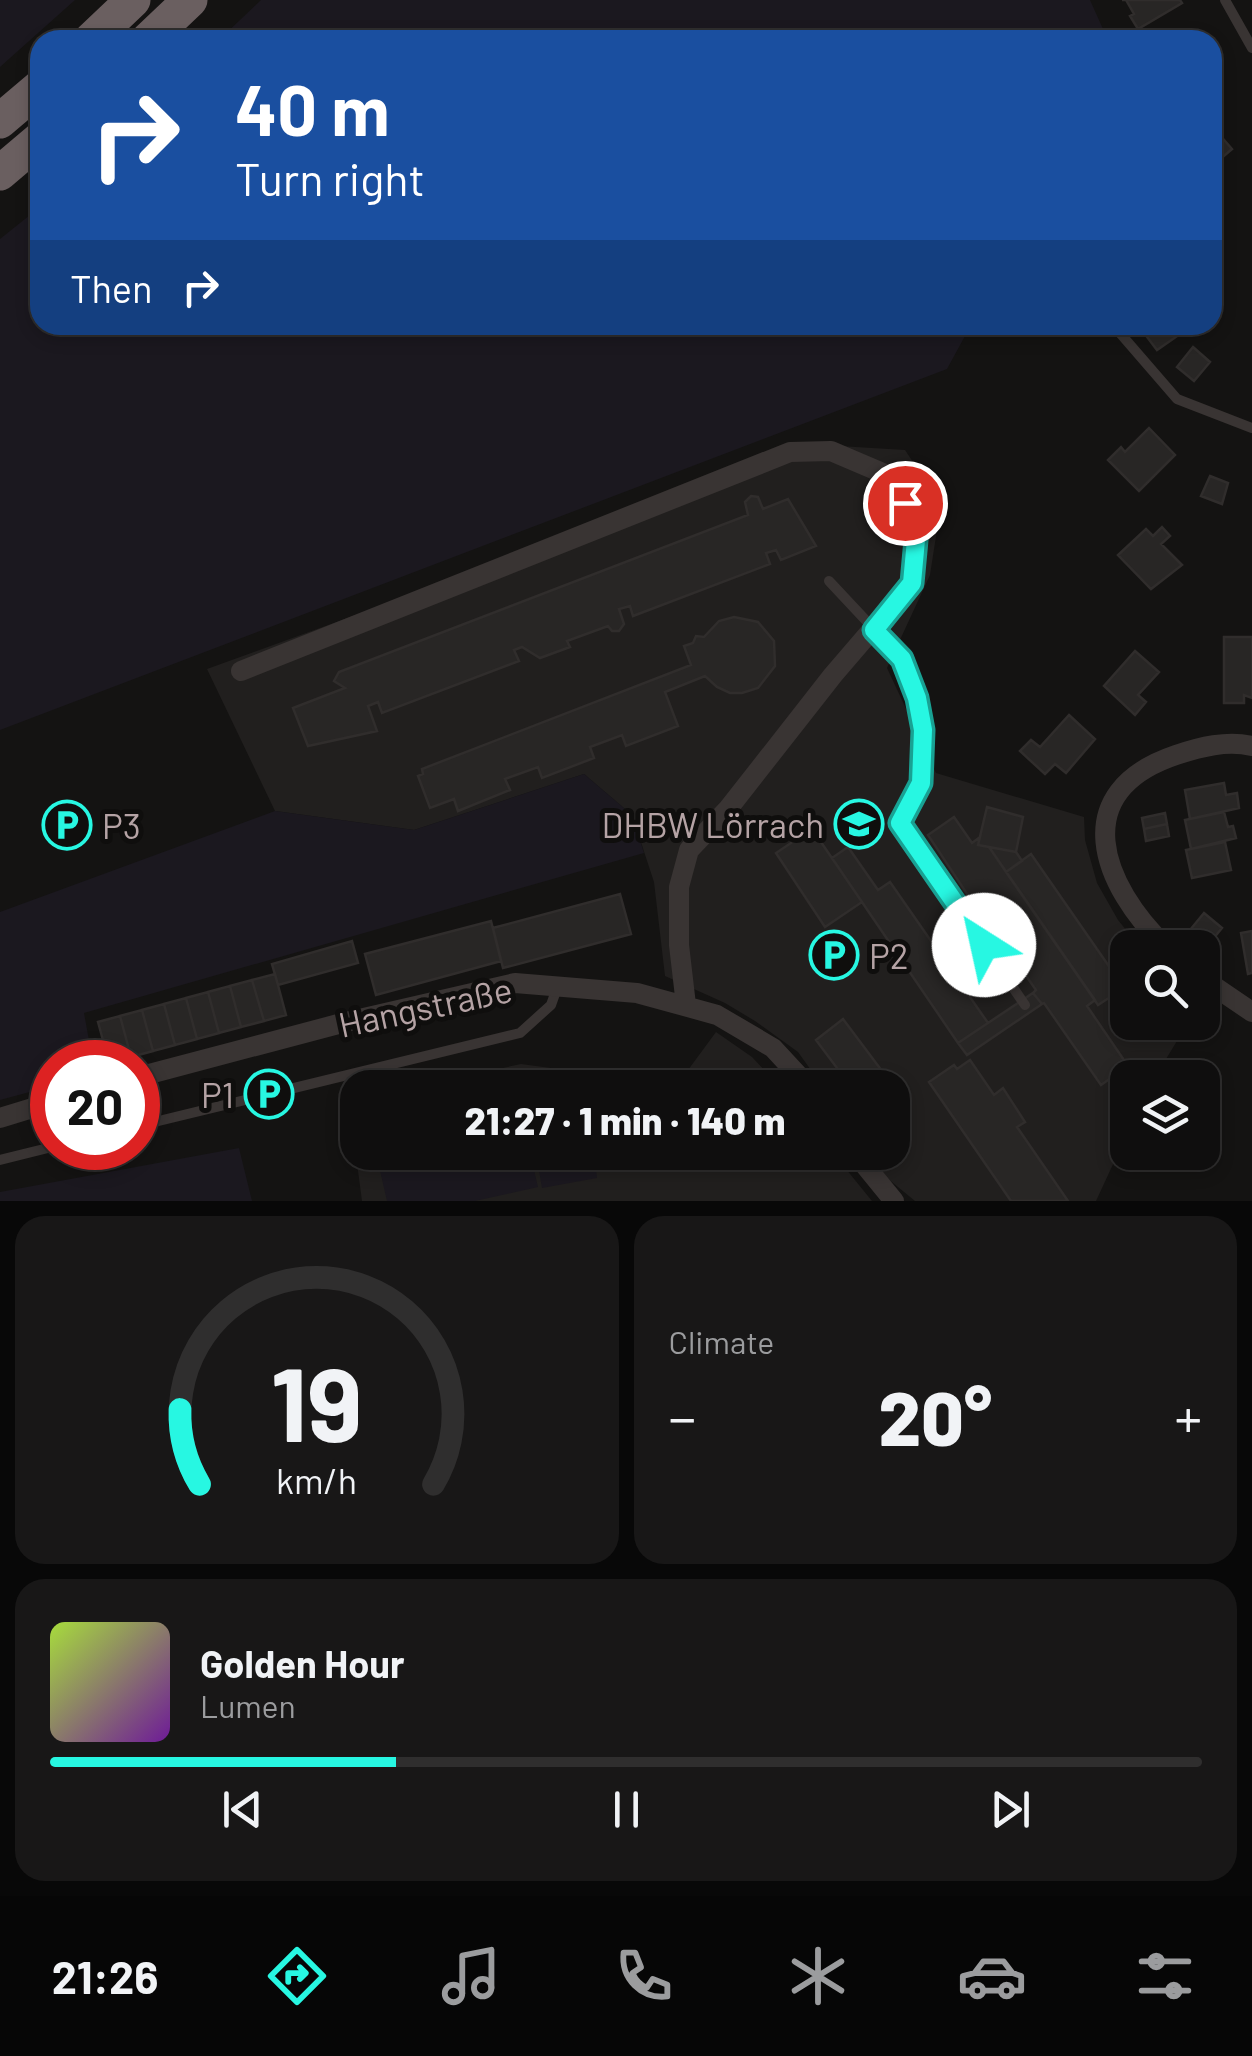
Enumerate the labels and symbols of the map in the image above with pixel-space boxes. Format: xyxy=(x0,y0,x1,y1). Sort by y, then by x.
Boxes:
pin xyxy=(863,461,948,546)
school or university icon: DHBW Lörrach xyxy=(833,798,885,850)
parking icon: P3 xyxy=(41,799,93,851)
place label: DHBW Lörrach xyxy=(602,803,824,845)
place label: P3 xyxy=(102,804,141,846)
position arrow xyxy=(932,893,1036,997)
parking icon: P2 xyxy=(808,929,860,981)
place label: P2 xyxy=(869,934,908,976)
street label: Hangstraße xyxy=(334,967,516,1045)
speed limit sign: 20 xyxy=(30,1040,160,1170)
parking icon: P1 xyxy=(243,1068,295,1120)
place label: P1 xyxy=(201,1073,234,1115)

